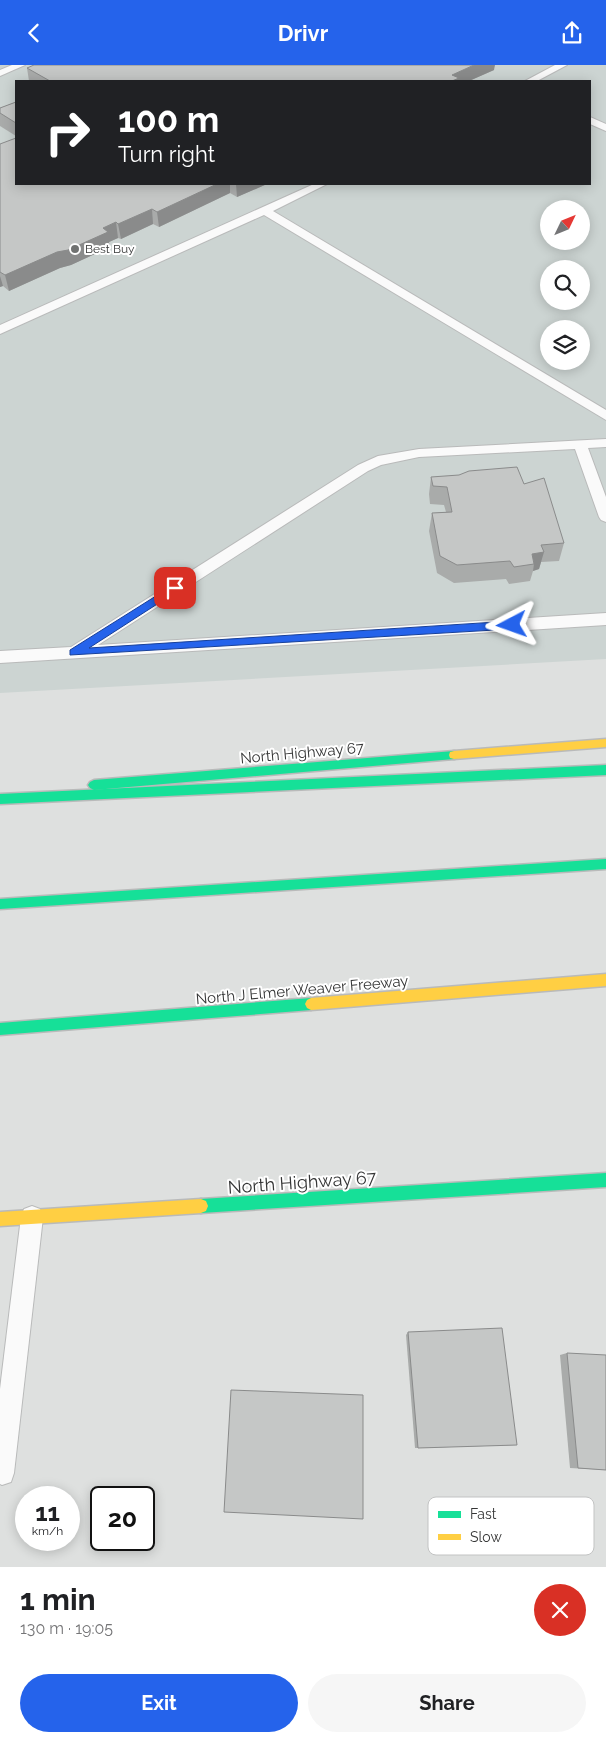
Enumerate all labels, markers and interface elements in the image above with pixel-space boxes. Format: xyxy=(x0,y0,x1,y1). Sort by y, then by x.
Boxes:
icon: back xyxy=(20,19,48,47)
icon: share xyxy=(558,19,586,47)
text: Drivr xyxy=(278,20,328,46)
text: 100 m xyxy=(118,99,219,140)
icon: right xyxy=(35,100,100,165)
text: Turn right xyxy=(118,141,215,167)
north arrow xyxy=(540,200,590,250)
map controls xyxy=(540,200,590,370)
place label: Best Buy xyxy=(85,242,135,256)
marker: Best Buy xyxy=(69,243,81,255)
button: search xyxy=(540,260,590,310)
button: layers xyxy=(540,320,590,370)
pin xyxy=(154,567,196,609)
icon: arrive xyxy=(161,574,189,602)
position arrow xyxy=(485,598,537,650)
street label: North Highway 67 xyxy=(239,739,365,767)
street label: North J Elmer Weaver Freeway xyxy=(195,972,409,1008)
street label: North Highway 67 xyxy=(227,1166,377,1198)
speed limit sign: 20 xyxy=(90,1486,155,1551)
text: 11 xyxy=(35,1497,60,1527)
legend xyxy=(428,1497,594,1555)
text: Fast xyxy=(470,1506,497,1522)
text: km/h xyxy=(32,1524,63,1538)
text: Slow xyxy=(470,1529,502,1545)
text: 1 min xyxy=(20,1582,96,1617)
button: close xyxy=(534,1584,586,1636)
text: 130 m · 19:05 xyxy=(20,1619,113,1638)
button: Exit xyxy=(20,1674,298,1732)
button: Share xyxy=(308,1674,586,1732)

